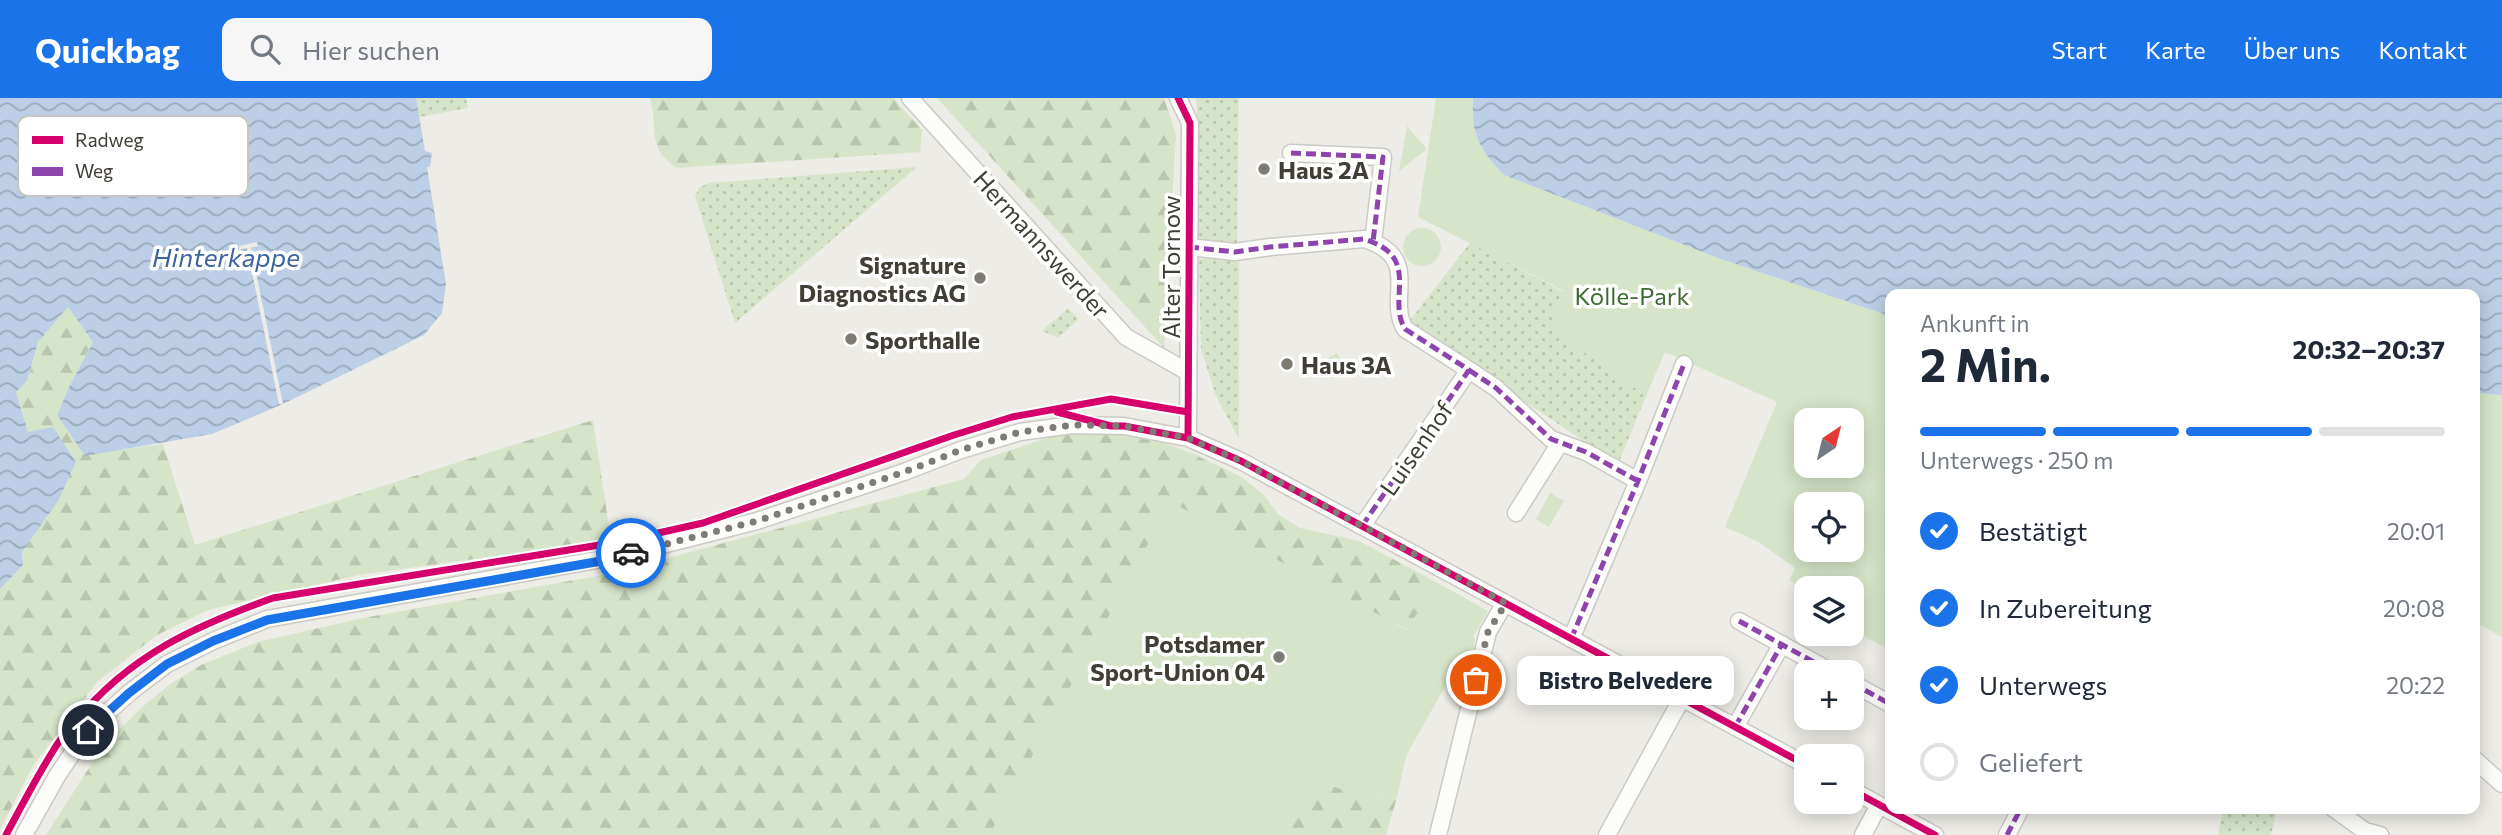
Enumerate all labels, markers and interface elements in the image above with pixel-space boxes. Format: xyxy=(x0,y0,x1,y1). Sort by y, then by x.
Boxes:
search box xyxy=(222,18,712,81)
text: Quickbag xyxy=(35,29,180,70)
icon: search xyxy=(246,30,284,68)
text: Hier suchen xyxy=(302,34,440,65)
text: Start xyxy=(2052,35,2107,64)
text: Karte xyxy=(2145,35,2206,64)
text: Über uns xyxy=(2244,35,2340,64)
text: Kontakt xyxy=(2378,35,2467,64)
legend xyxy=(18,116,248,196)
text: Radweg xyxy=(75,128,144,151)
place label: Haus 2A xyxy=(1278,155,1369,184)
text: Weg xyxy=(75,159,113,182)
marker: Haus 2A xyxy=(1256,161,1272,177)
street label: Hermannswerder xyxy=(968,164,1116,324)
street label: Alter Tornow xyxy=(1156,195,1185,339)
water label: Hinterkappe xyxy=(152,241,300,272)
place label: Signature Diagnostics AG xyxy=(799,250,966,307)
marker: Signature Diagnostics AG xyxy=(972,270,988,286)
park label: Kölle-Park xyxy=(1575,281,1689,310)
text: Ankunft in xyxy=(1920,309,2030,337)
place label: Sporthalle xyxy=(865,325,980,354)
marker: Sporthalle xyxy=(843,331,859,347)
text: 20:32–20:37 xyxy=(2293,333,2445,364)
text: 2 Min. xyxy=(1920,335,2051,391)
place label: Haus 3A xyxy=(1301,350,1392,379)
marker: Haus 3A xyxy=(1279,356,1295,372)
street label: Luisenhof xyxy=(1373,395,1459,501)
north arrow xyxy=(1794,408,1864,478)
map controls xyxy=(1794,408,1864,814)
text: Unterwegs · 250 m xyxy=(1920,446,2113,474)
button: locate xyxy=(1794,492,1864,562)
icon: check xyxy=(1920,512,1958,550)
text: Bestätigt xyxy=(1979,515,2088,546)
text: 20:01 xyxy=(2387,517,2445,545)
courier xyxy=(596,518,666,588)
icon: car xyxy=(612,534,650,572)
button: layers xyxy=(1794,576,1864,646)
icon: check xyxy=(1920,589,1958,627)
text: In Zubereitung xyxy=(1979,592,2152,623)
text: 20:08 xyxy=(2383,594,2445,622)
place label: Potsdamer Sport-Union 04 xyxy=(1090,629,1265,686)
marker: Potsdamer Sport-Union 04 xyxy=(1271,649,1287,665)
pin xyxy=(1446,650,1506,710)
callout: Bistro Belvedere xyxy=(1518,656,1735,704)
button: + xyxy=(1794,660,1864,730)
icon: bag xyxy=(1457,661,1495,699)
text: Bistro Belvedere xyxy=(1539,666,1712,694)
icon: check xyxy=(1920,666,1958,704)
text: Unterwegs xyxy=(1979,669,2107,700)
text: 20:22 xyxy=(2386,671,2445,699)
pin xyxy=(58,700,118,760)
icon: home xyxy=(69,711,107,749)
button: − xyxy=(1794,744,1864,814)
text: Geliefert xyxy=(1979,746,2083,777)

